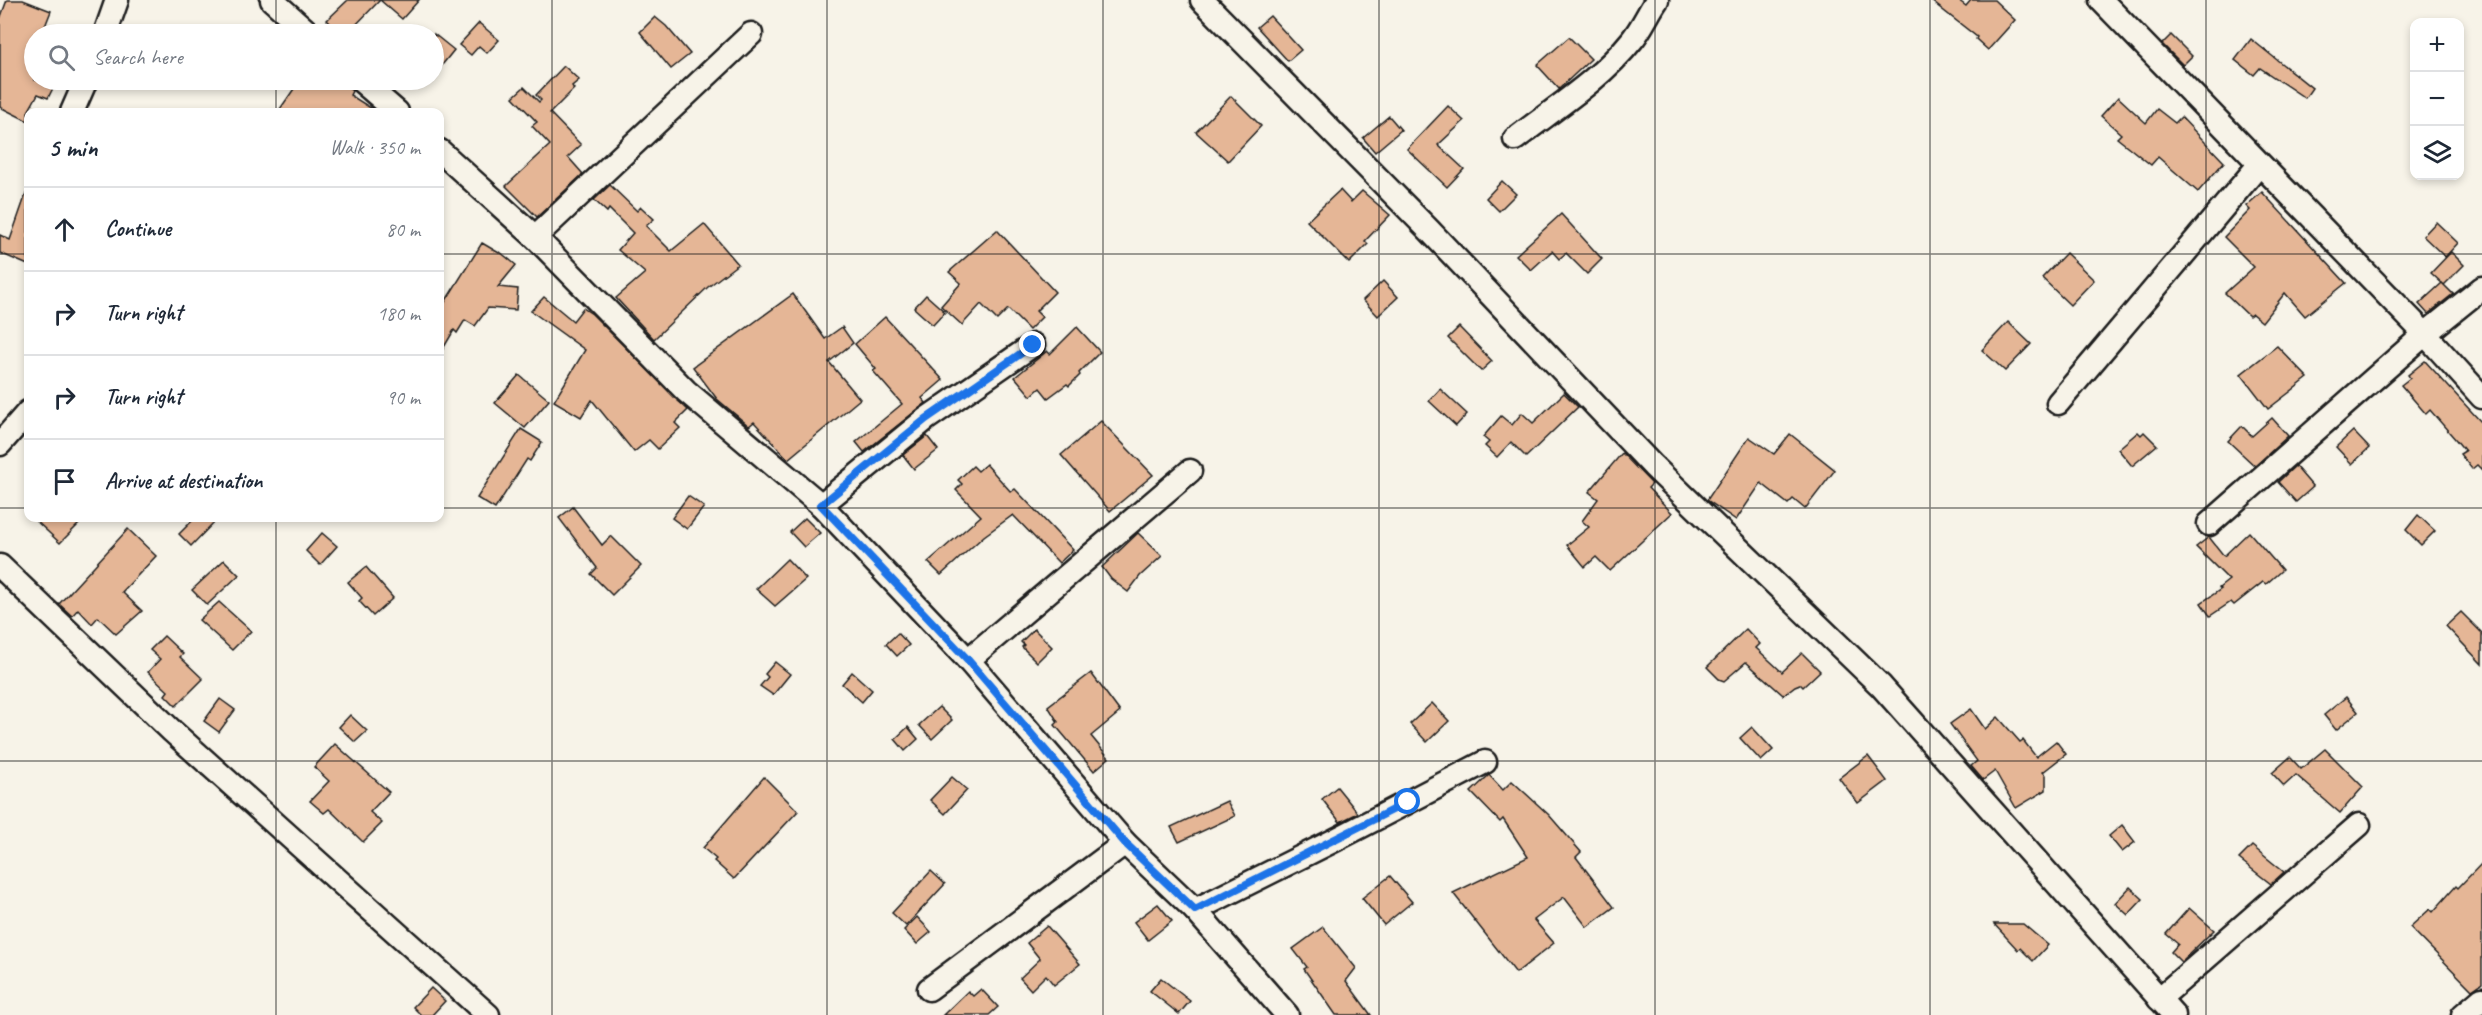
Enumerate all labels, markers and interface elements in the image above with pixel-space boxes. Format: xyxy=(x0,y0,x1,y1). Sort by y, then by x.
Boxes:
map controls xyxy=(2410,18,2464,180)
button: + xyxy=(2410,18,2464,72)
search box xyxy=(24,24,444,90)
icon: search xyxy=(45,41,78,74)
text: Search here xyxy=(93,43,183,71)
button: − xyxy=(2410,72,2464,126)
button: layers xyxy=(2410,126,2464,180)
text: 5 min xyxy=(48,131,97,164)
text: Walk · 350 m xyxy=(330,135,420,160)
icon: ahead xyxy=(48,213,81,246)
text: Continue xyxy=(105,215,171,243)
text: 80 m xyxy=(386,217,420,242)
icon: right xyxy=(48,297,81,330)
text: Turn right xyxy=(105,299,182,327)
text: 180 m xyxy=(377,301,420,326)
route end xyxy=(1019,331,1045,357)
icon: right xyxy=(48,381,81,414)
text: Turn right xyxy=(105,383,182,411)
text: 90 m xyxy=(386,385,420,410)
icon: arrive xyxy=(48,465,81,498)
text: Arrive at destination xyxy=(105,467,262,495)
route start xyxy=(1394,788,1420,814)

